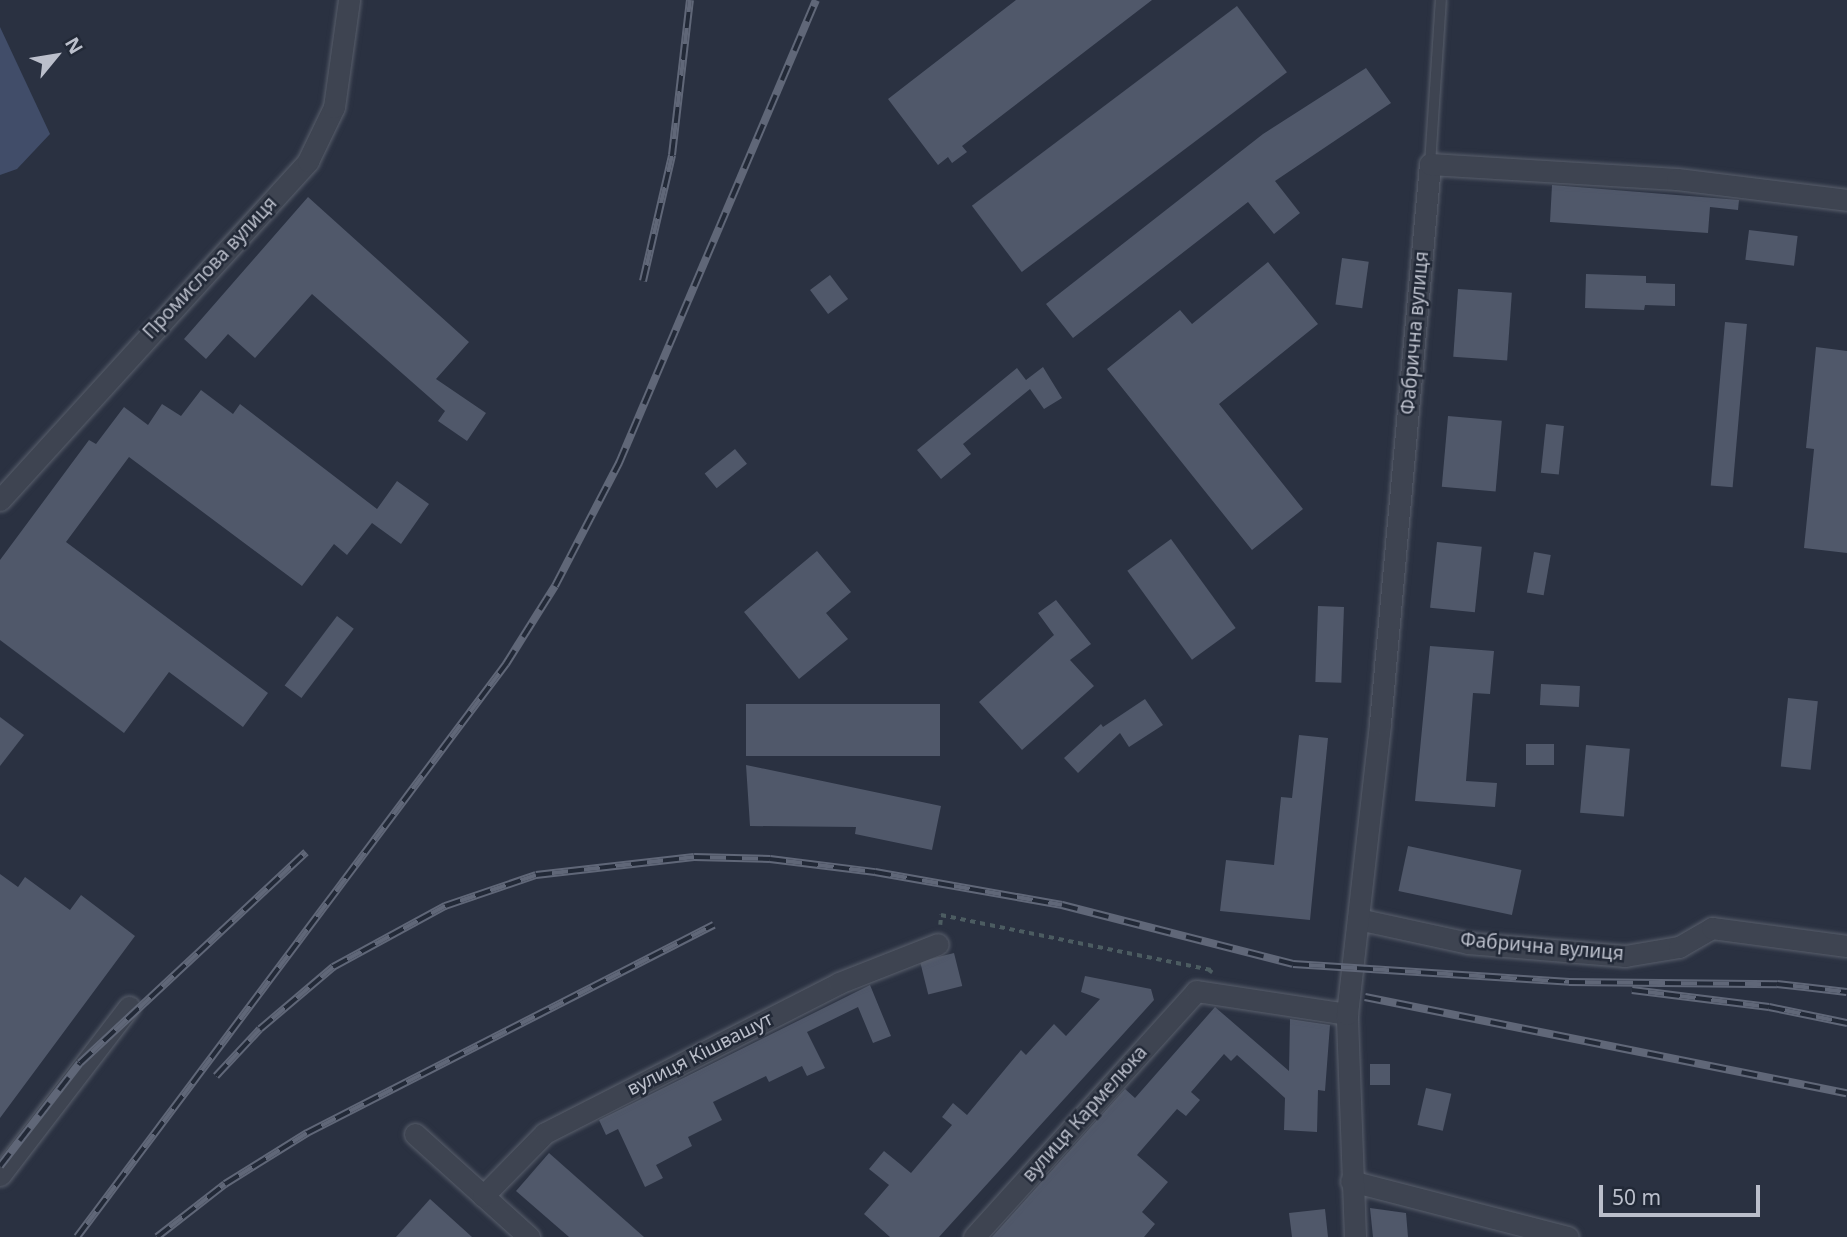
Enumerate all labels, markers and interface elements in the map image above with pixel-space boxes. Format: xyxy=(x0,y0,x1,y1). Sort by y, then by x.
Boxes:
north arrow xyxy=(21,21,91,91)
text: N xyxy=(59,32,89,59)
street label: Промислова вулиця xyxy=(138,192,282,344)
street label: Фабрична вулиця xyxy=(1396,250,1434,416)
street label: Фабрична вулиця xyxy=(1459,928,1625,966)
street label: вулиця Кішвашут xyxy=(623,1007,777,1101)
street label: вулиця Кармелюка xyxy=(1018,1041,1152,1187)
scale bar xyxy=(1602,1170,1763,1214)
text: 50 m xyxy=(1612,1183,1661,1211)

